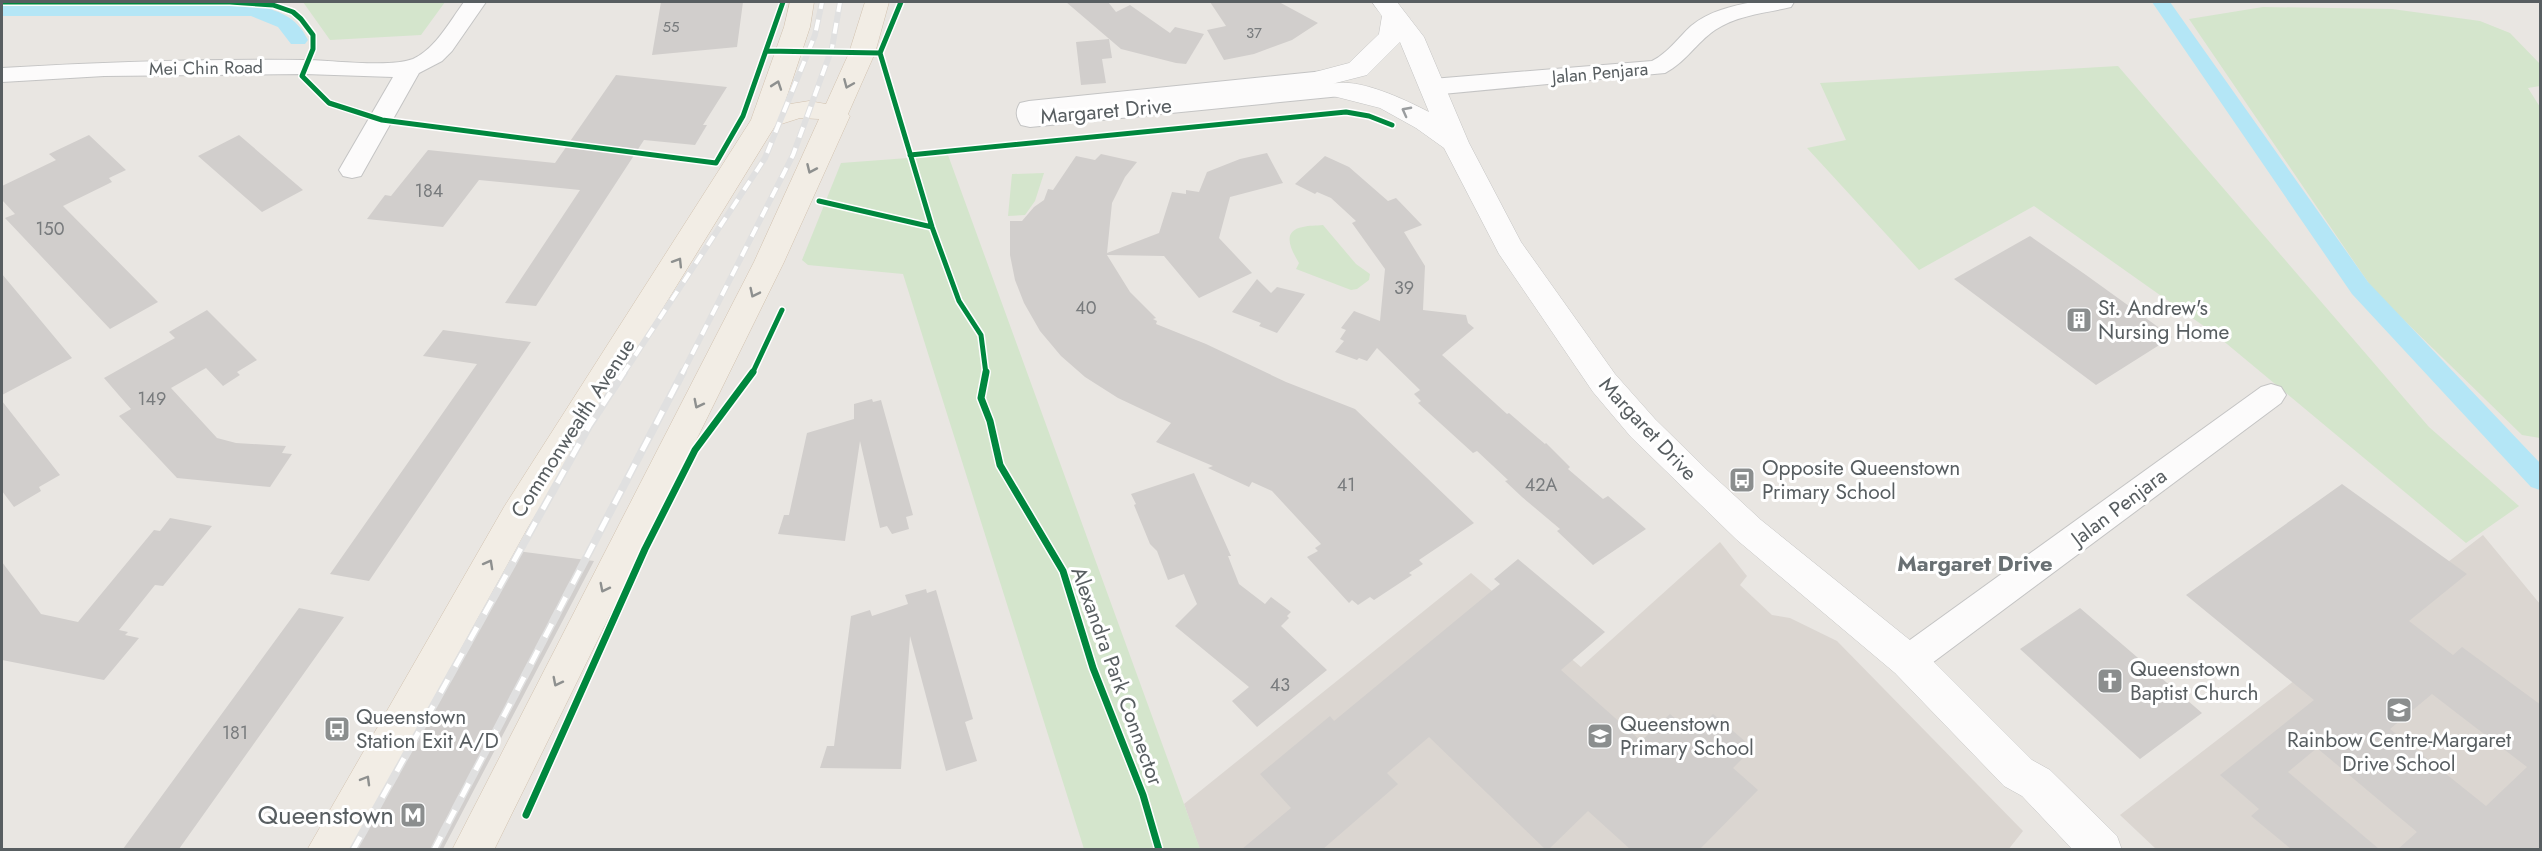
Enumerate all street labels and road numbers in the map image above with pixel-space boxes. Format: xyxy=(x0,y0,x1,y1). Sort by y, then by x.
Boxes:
street label: Mei Chin Road xyxy=(149,54,263,82)
street label: Jalan Penjara xyxy=(1549,56,1649,90)
street label: Margaret Drive xyxy=(1039,90,1173,132)
street label: Commonwealth Avenue xyxy=(504,332,642,524)
street label: Margaret Drive xyxy=(1592,371,1704,488)
street label: Jalan Penjara xyxy=(2063,461,2173,555)
street label: Alexandra Park Connector xyxy=(1063,562,1171,790)

